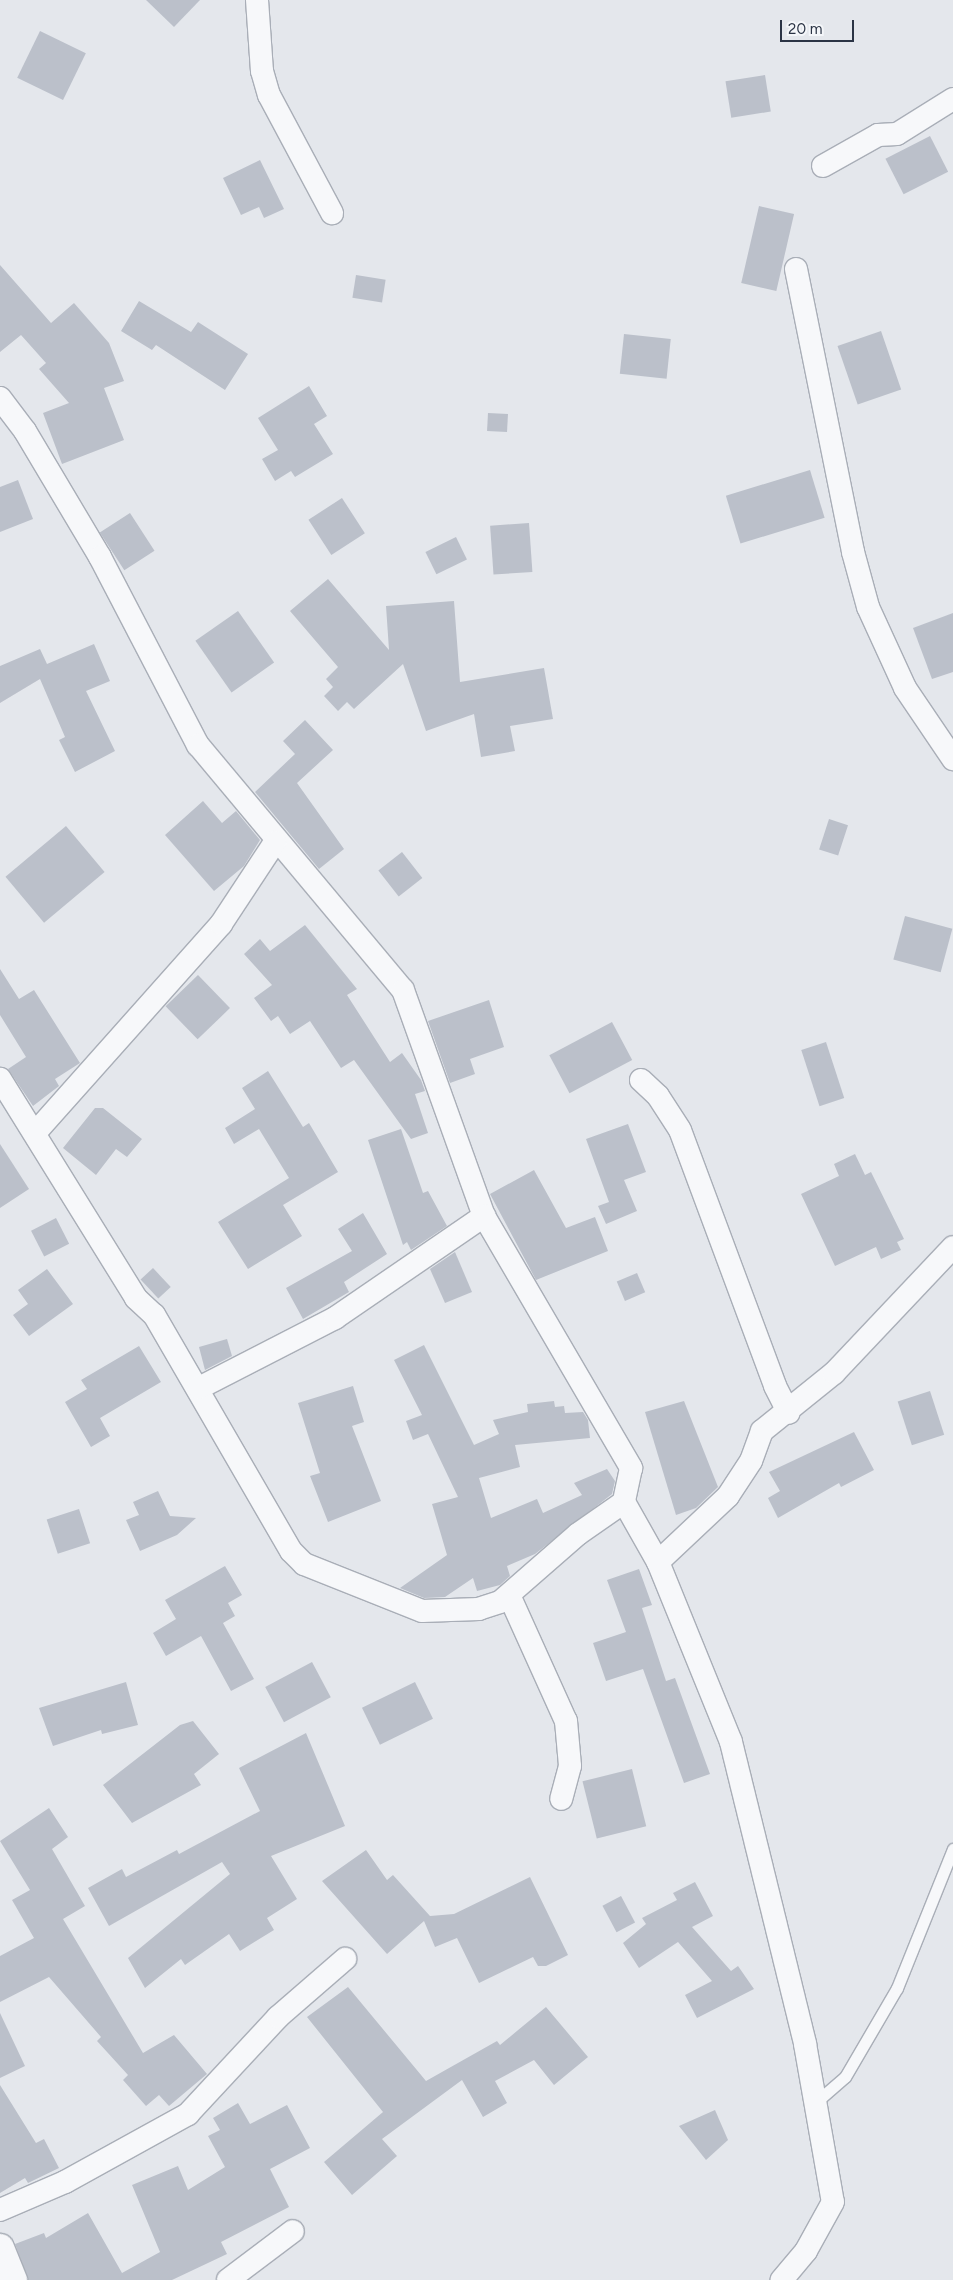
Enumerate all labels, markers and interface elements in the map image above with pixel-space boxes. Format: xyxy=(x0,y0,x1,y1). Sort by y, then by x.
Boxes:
scale bar xyxy=(783,10,857,42)
text: 20 m xyxy=(788,20,822,38)

